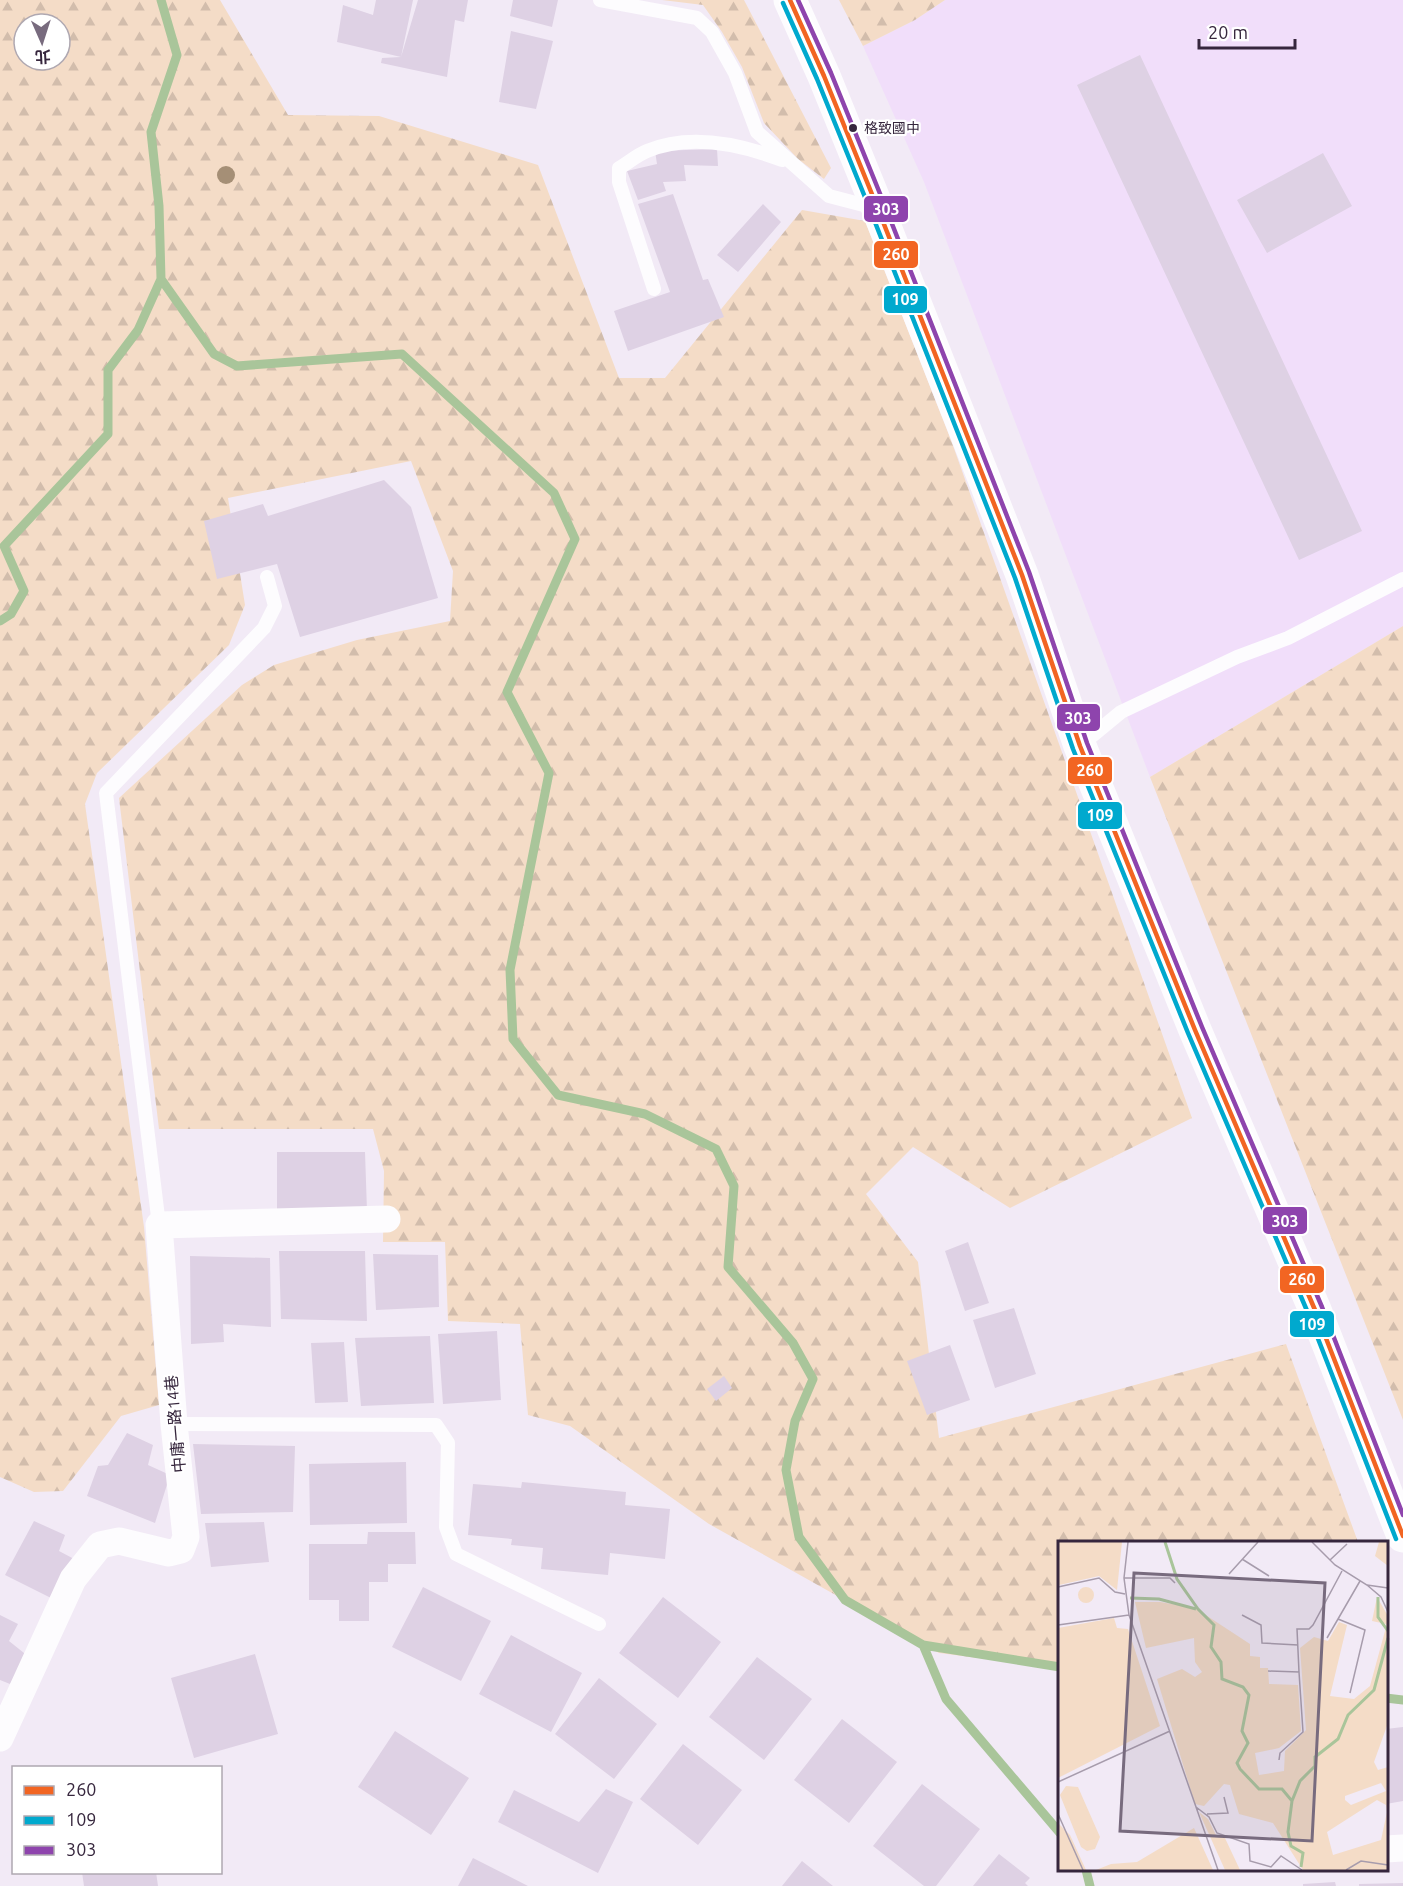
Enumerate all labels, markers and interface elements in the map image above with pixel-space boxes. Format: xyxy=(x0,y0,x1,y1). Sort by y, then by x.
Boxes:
north arrow xyxy=(12,12,72,72)
scale bar xyxy=(1199,12,1295,50)
text: 20 m xyxy=(1208,22,1248,42)
text: 北 xyxy=(34,48,51,66)
place label: 格致國中 xyxy=(864,120,920,136)
marker: 格致國中 xyxy=(847,122,859,134)
line badge: 303 xyxy=(863,195,909,223)
text: 303 xyxy=(872,200,900,218)
line badge: 260 xyxy=(873,240,919,269)
text: 260 xyxy=(882,245,910,263)
line badge: 109 xyxy=(883,285,928,314)
text: 109 xyxy=(891,290,919,308)
line badge: 303 xyxy=(1056,703,1101,732)
text: 303 xyxy=(1064,709,1092,727)
line badge: 260 xyxy=(1067,756,1113,785)
text: 260 xyxy=(1076,761,1104,779)
line badge: 109 xyxy=(1077,801,1123,830)
text: 109 xyxy=(1086,806,1114,824)
line badge: 303 xyxy=(1262,1206,1308,1235)
text: 303 xyxy=(1271,1212,1299,1230)
line badge: 260 xyxy=(1279,1265,1325,1294)
text: 260 xyxy=(1288,1270,1316,1288)
line badge: 109 xyxy=(1289,1310,1335,1338)
text: 109 xyxy=(1298,1315,1326,1333)
street label: 中庸一路14巷 xyxy=(162,1374,188,1474)
inset map xyxy=(1058,1541,1388,1871)
legend xyxy=(12,1766,222,1874)
text: 260 xyxy=(66,1779,96,1799)
text: 109 xyxy=(66,1809,96,1829)
text: 303 xyxy=(66,1839,96,1859)

